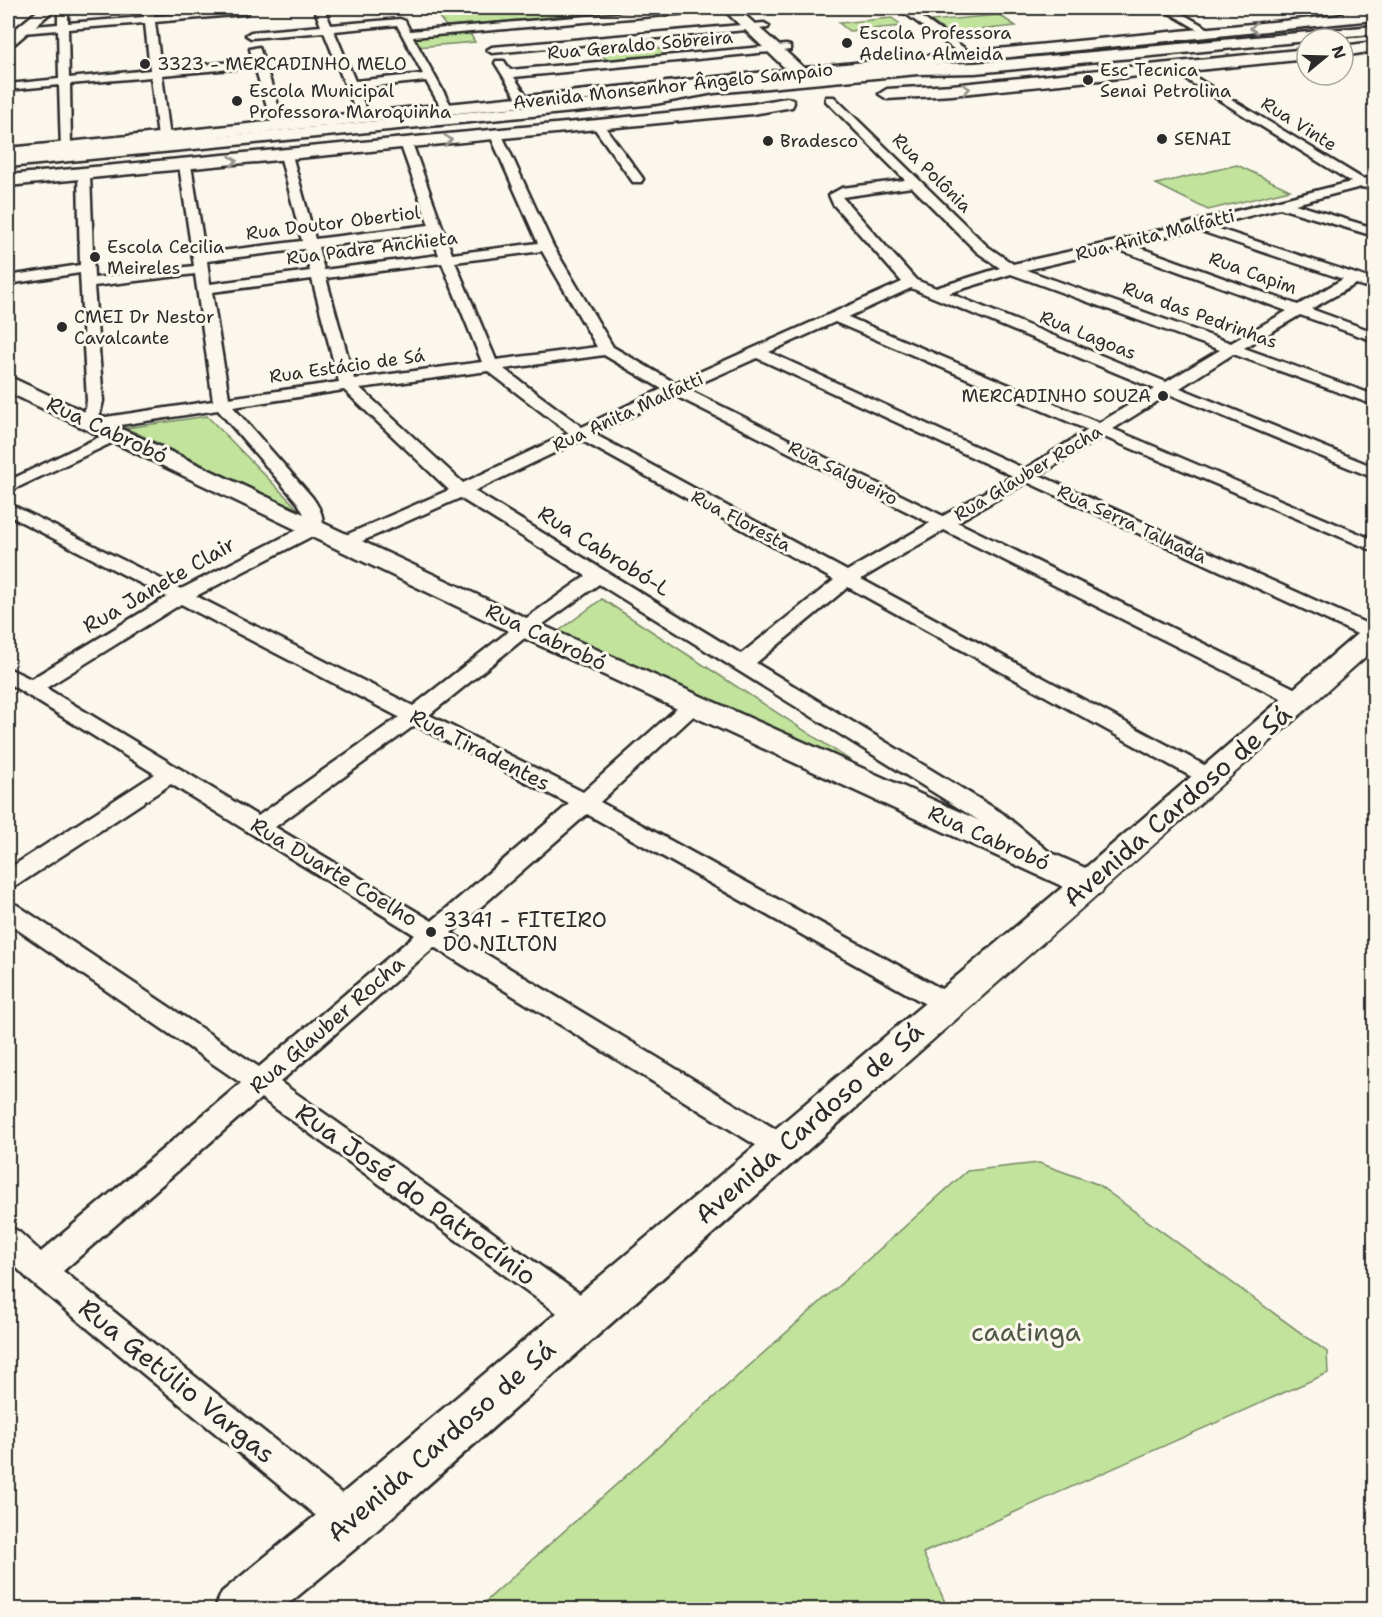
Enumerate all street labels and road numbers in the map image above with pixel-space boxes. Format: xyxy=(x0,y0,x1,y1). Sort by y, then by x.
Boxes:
street label: Rua Geraldo Sobreira xyxy=(546,25,734,65)
street label: Avenida Monsenhor Ângelo Sampaio xyxy=(512,57,834,115)
street label: Rua Vinte xyxy=(1257,91,1341,157)
street label: Rua Polônia xyxy=(887,128,977,218)
street label: Rua Doutor Obertiol xyxy=(245,200,422,246)
street label: Rua Anita Malfatti xyxy=(1073,204,1237,266)
street label: Rua Padre Anchieta xyxy=(285,226,459,270)
street label: Rua Capim xyxy=(1206,246,1300,300)
street label: Rua das Pedrinhas xyxy=(1119,276,1281,354)
street label: Rua Lagoas xyxy=(1036,305,1140,365)
street label: Rua Estácio de Sá xyxy=(268,343,426,389)
street label: Rua Anita Malfatti xyxy=(549,367,707,457)
street label: Rua Cabrobó xyxy=(42,390,172,470)
street label: Rua Glauber Rocha xyxy=(950,419,1106,527)
street label: Rua Salgueiro xyxy=(784,435,902,511)
street label: Rua Serra Talhada xyxy=(1054,479,1210,569)
street label: Rua Floresta xyxy=(687,485,795,557)
street label: Rua Cabrobó-L xyxy=(533,499,676,603)
street label: Rua Janete Clair xyxy=(78,530,240,640)
street label: Rua Cabrobó xyxy=(481,597,611,677)
street label: Avenida Cardoso de Sá xyxy=(1055,697,1298,915)
street label: Rua Tiradentes xyxy=(405,703,555,797)
street label: Rua Cabrobó xyxy=(924,799,1054,877)
street label: Rua Duarte Coelho xyxy=(245,811,423,933)
street label: Rua Glauber Rocha xyxy=(244,950,410,1100)
street label: Avenida Cardoso de Sá xyxy=(687,1014,930,1232)
street label: Rua José do Patrocínio xyxy=(289,1094,544,1293)
street label: Rua Getúlio Vargas xyxy=(72,1290,283,1471)
street label: Avenida Cardoso de Sá xyxy=(319,1332,562,1550)

